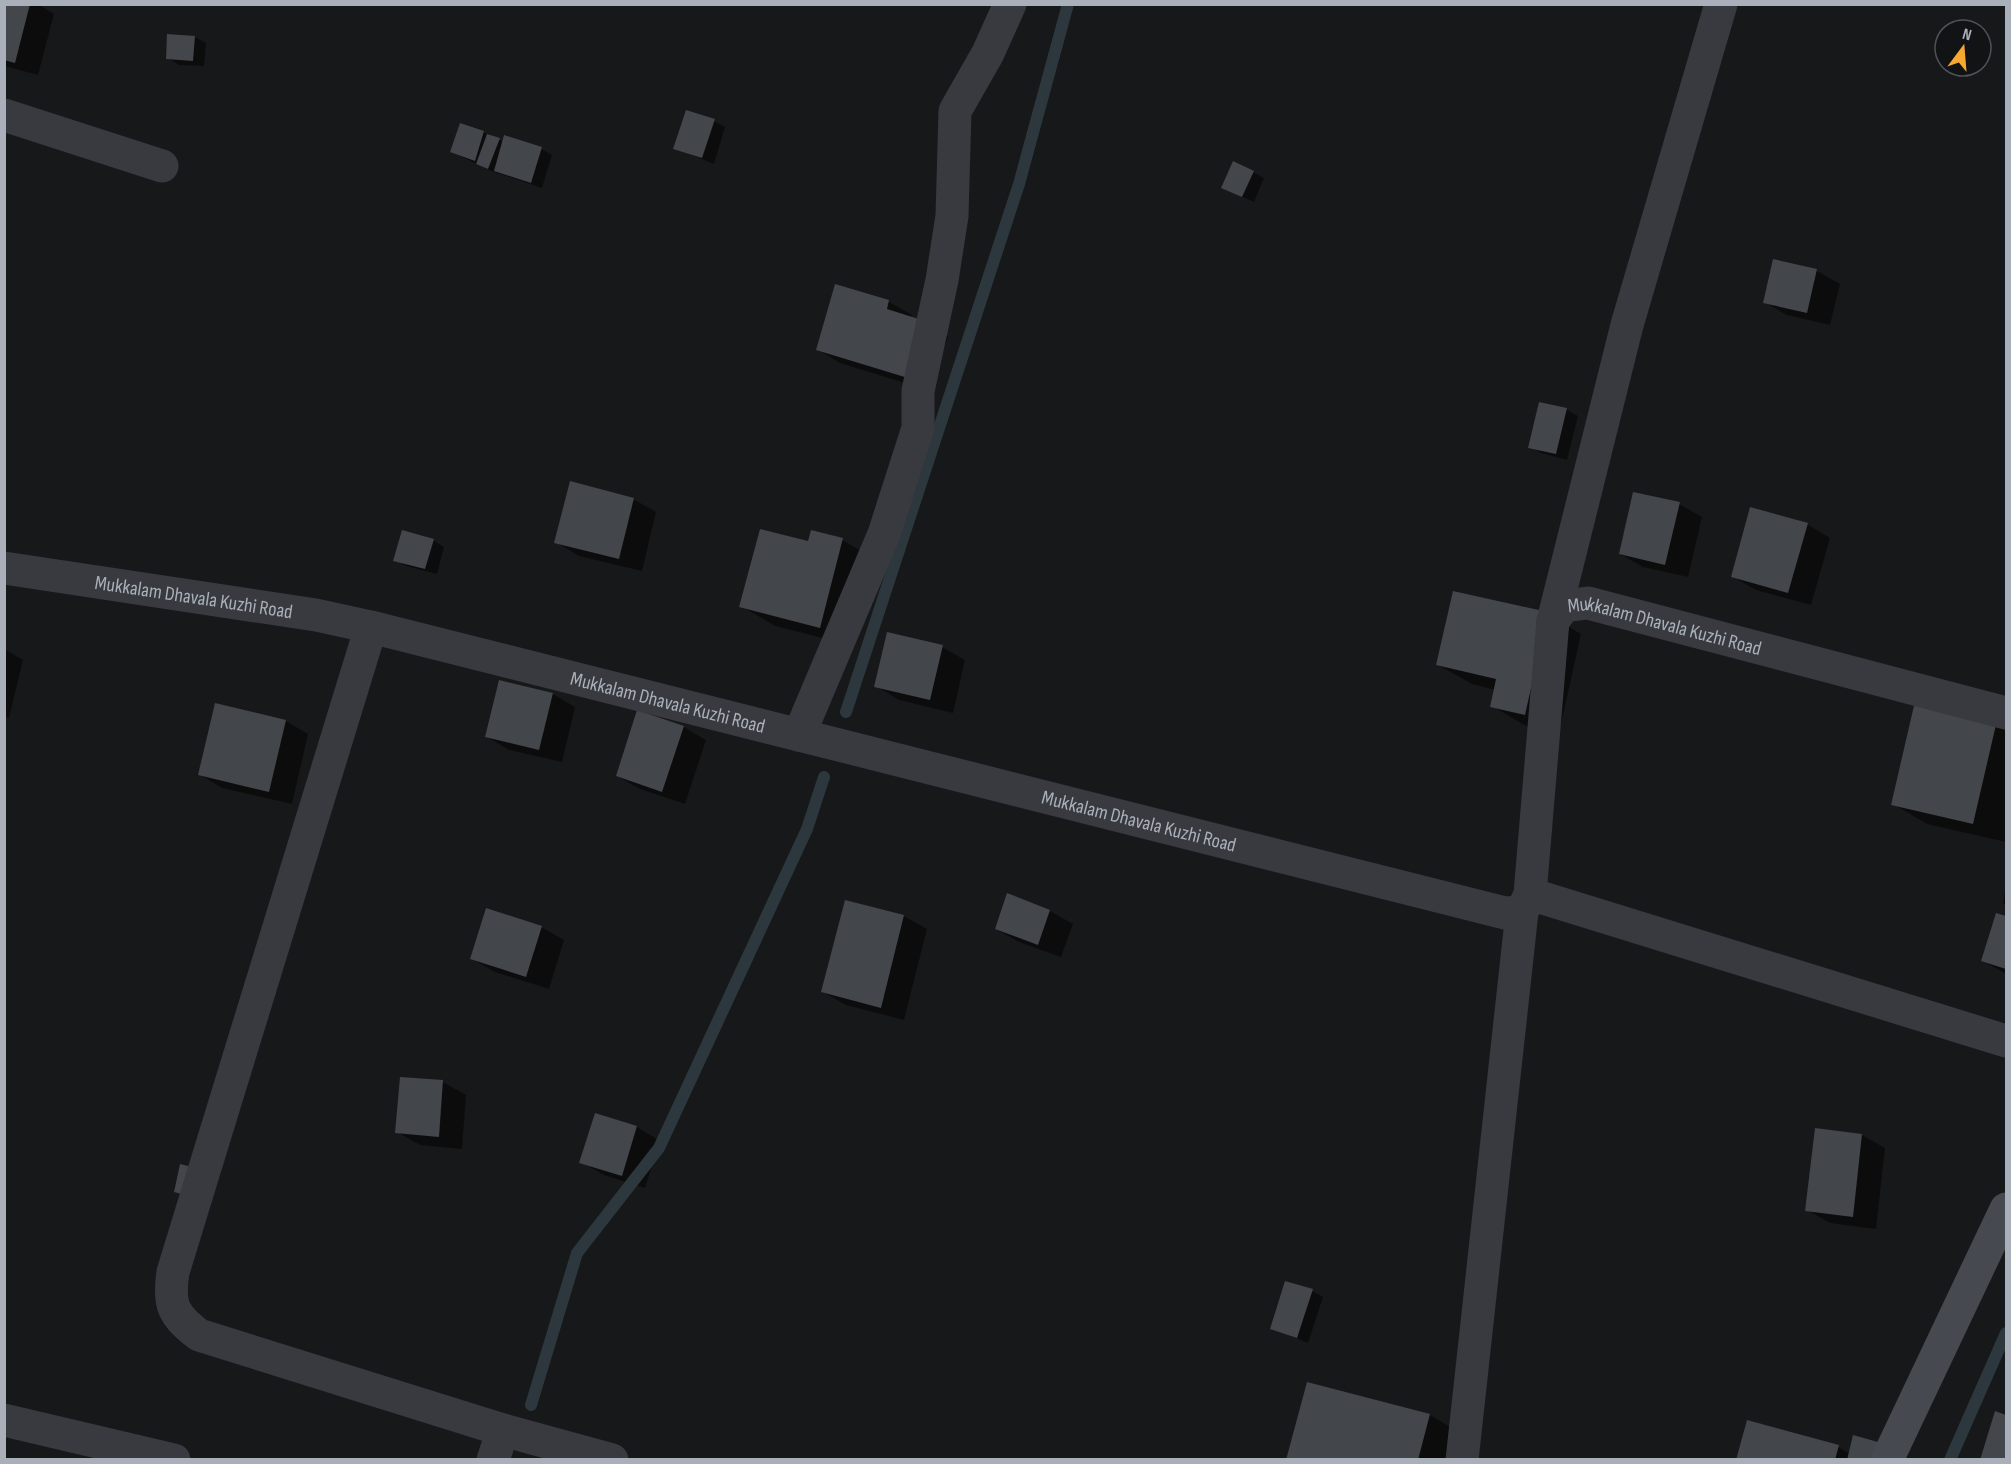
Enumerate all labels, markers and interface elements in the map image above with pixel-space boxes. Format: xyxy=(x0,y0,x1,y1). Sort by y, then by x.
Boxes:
north arrow xyxy=(1933,18,1993,78)
text: N xyxy=(1960,25,1973,45)
street label: Mukkalam Dhavala Kuzhi Road xyxy=(93,571,294,624)
street label: Mukkalam Dhavala Kuzhi Road xyxy=(1566,592,1764,661)
street label: Mukkalam Dhavala Kuzhi Road xyxy=(568,667,767,739)
street label: Mukkalam Dhavala Kuzhi Road xyxy=(1039,786,1239,858)

